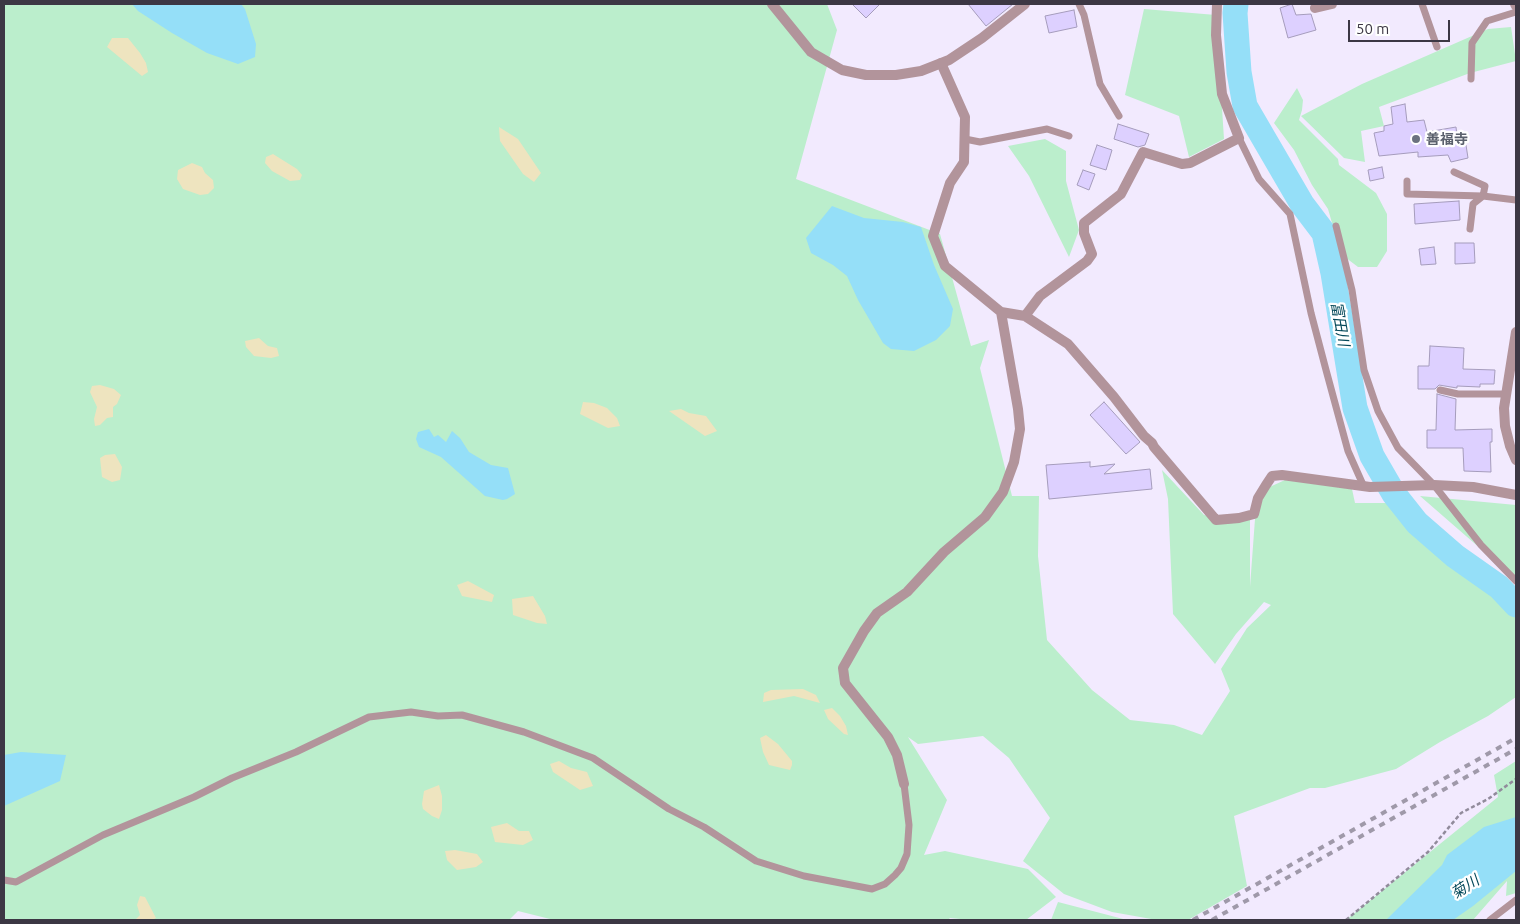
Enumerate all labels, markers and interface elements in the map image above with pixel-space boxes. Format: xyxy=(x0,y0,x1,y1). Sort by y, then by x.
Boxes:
scale bar xyxy=(1350,10,1452,42)
text: 50 m xyxy=(1356,20,1389,37)
place label: 善福寺 xyxy=(1426,131,1468,147)
marker: 善福寺 xyxy=(1410,133,1422,145)
water label: 富田川 xyxy=(1327,300,1353,348)
water label: 菊川 xyxy=(1448,871,1482,903)

